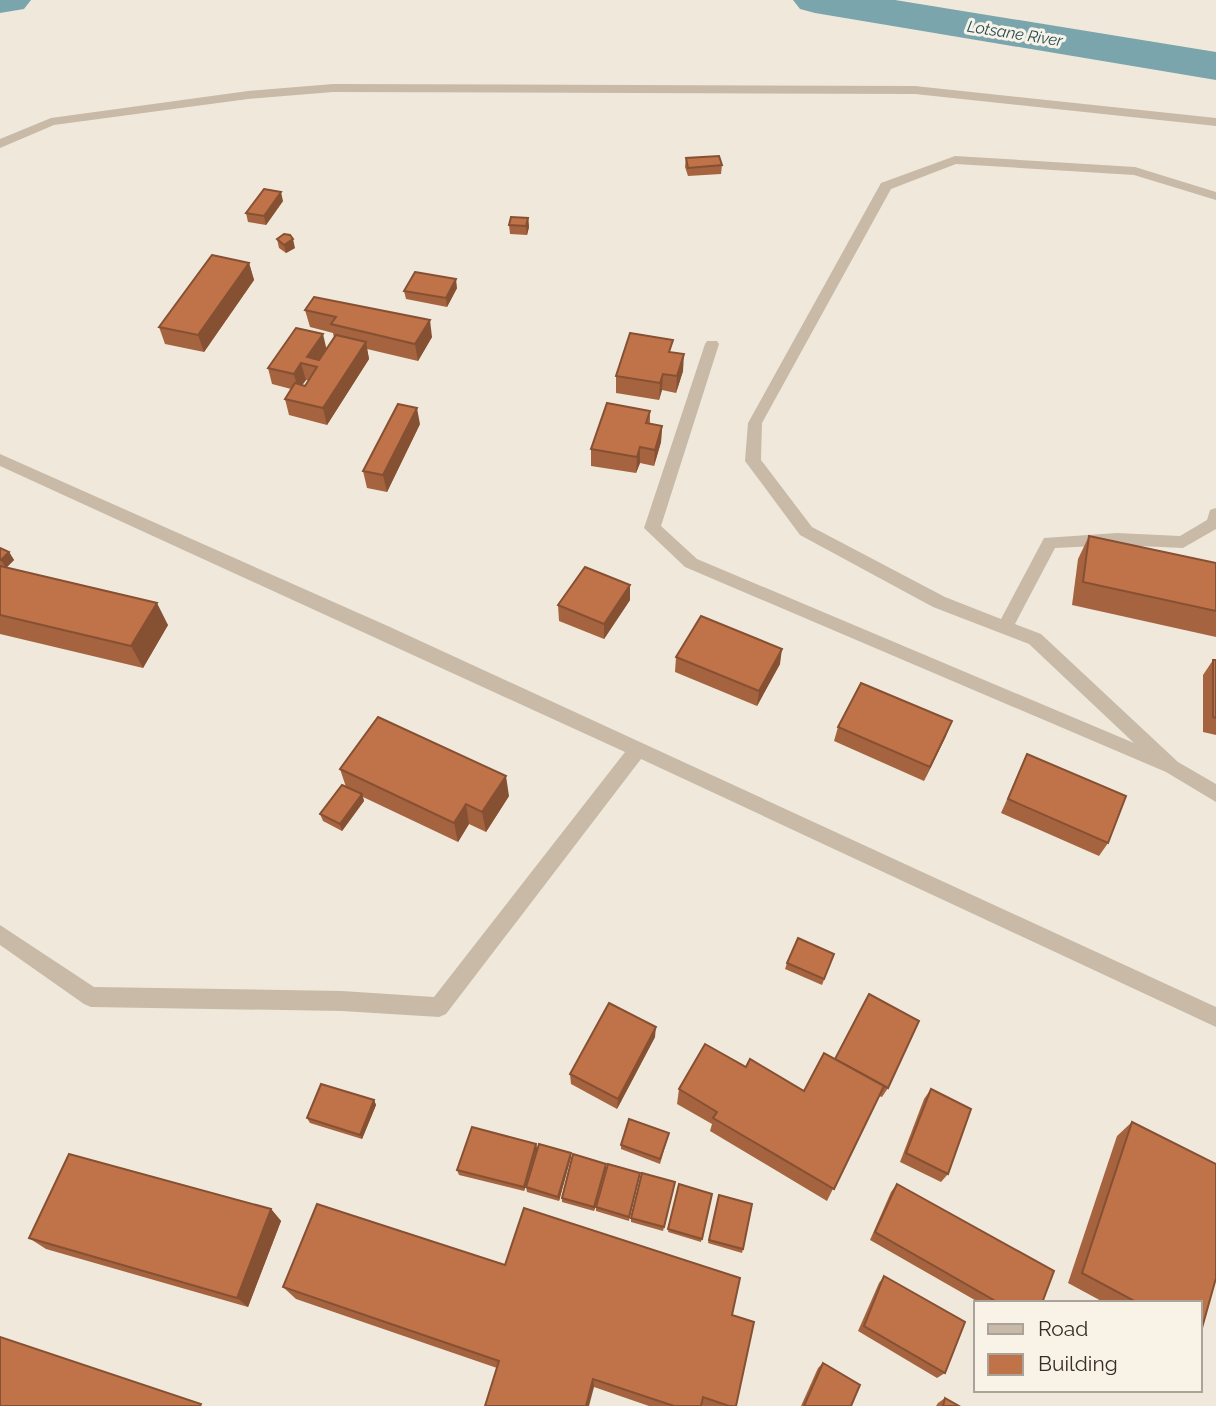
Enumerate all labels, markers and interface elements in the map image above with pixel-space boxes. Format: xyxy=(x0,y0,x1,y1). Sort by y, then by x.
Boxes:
water label: Lotsane River xyxy=(966,17,1065,50)
legend xyxy=(974,1301,1202,1392)
text: Road xyxy=(1038,1316,1088,1341)
text: Building xyxy=(1038,1351,1118,1376)

